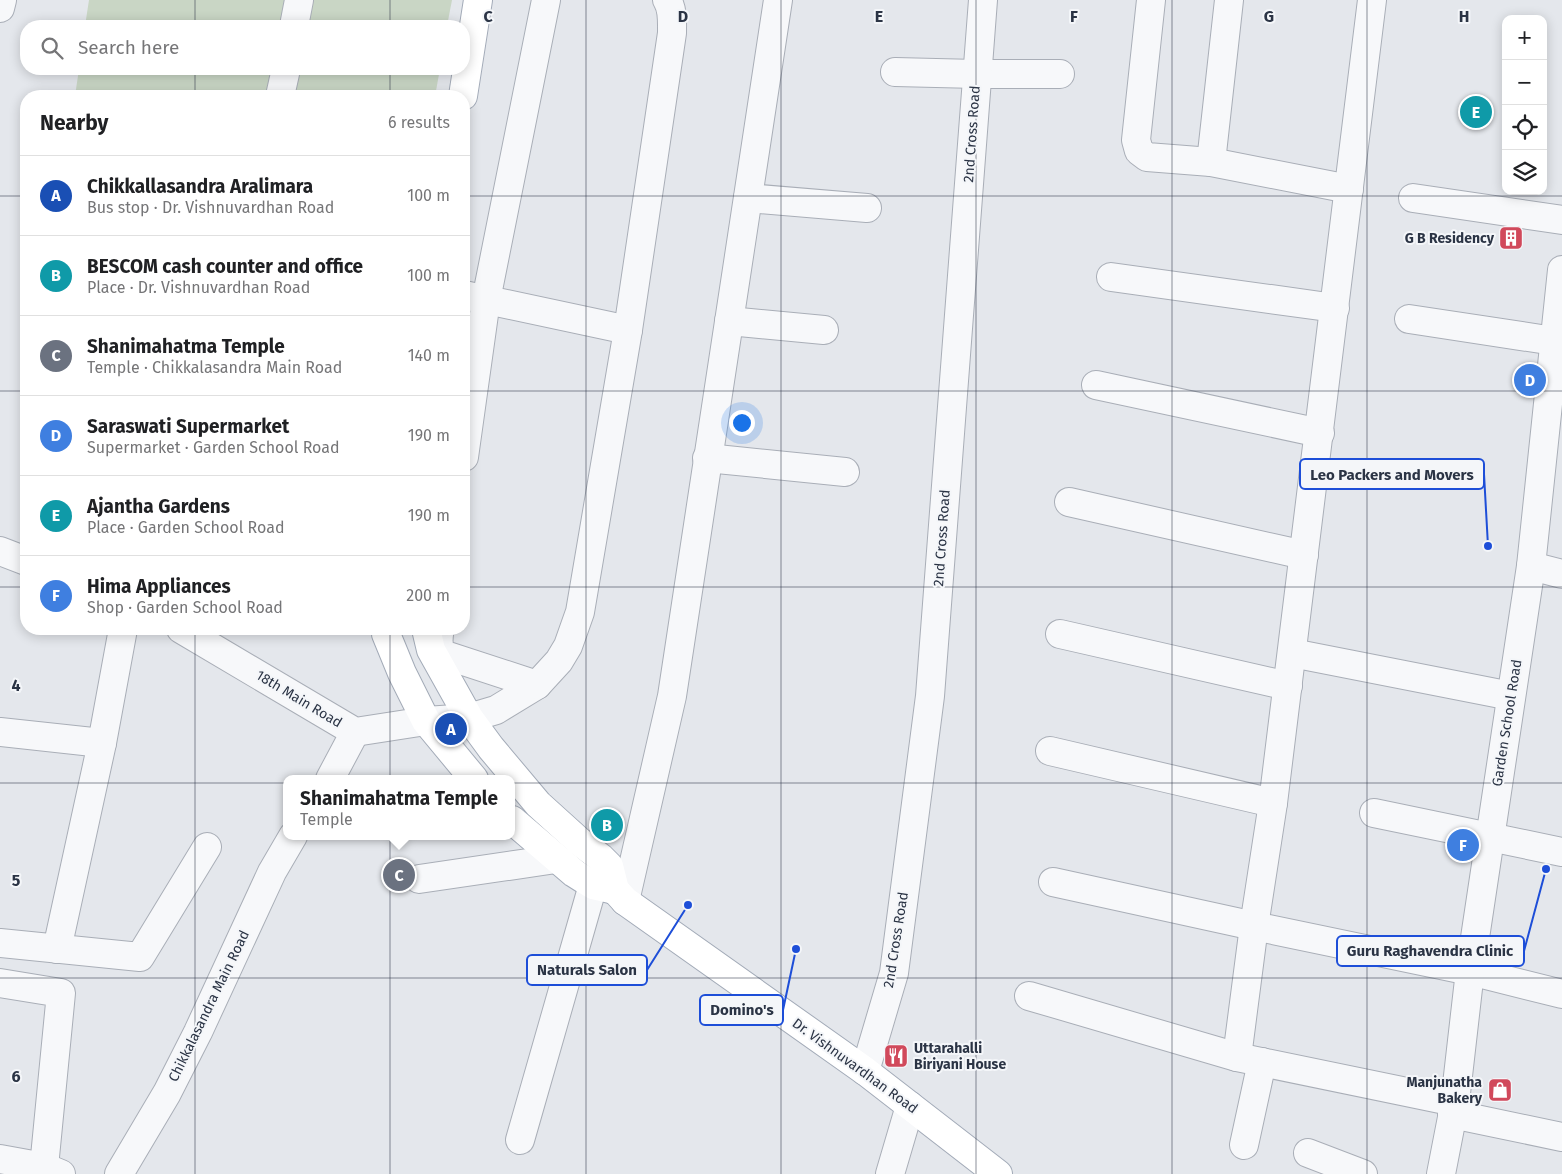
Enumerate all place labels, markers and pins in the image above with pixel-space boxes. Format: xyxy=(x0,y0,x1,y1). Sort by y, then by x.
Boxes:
pin: E xyxy=(1460,93,1492,131)
building icon: G B Residency xyxy=(1498,225,1524,251)
place label: G B Residency xyxy=(1405,230,1495,247)
pin: D xyxy=(1514,361,1546,399)
callout: Leo Packers and Movers xyxy=(1300,459,1484,489)
pin: A xyxy=(435,710,467,748)
pin: B xyxy=(591,806,623,844)
pin: F xyxy=(1447,826,1479,864)
pin: C xyxy=(383,856,415,894)
callout: Guru Raghavendra Clinic xyxy=(1337,936,1524,966)
callout: Naturals Salon xyxy=(527,955,647,985)
callout: Domino's xyxy=(700,995,783,1025)
place label: Uttarahalli Biriyani House xyxy=(914,1040,1006,1073)
restaurant icon: Uttarahalli Biriyani House xyxy=(883,1043,909,1069)
place label: Manjunatha Bakery xyxy=(1406,1074,1483,1107)
shop icon: Manjunatha Bakery xyxy=(1487,1077,1513,1103)

